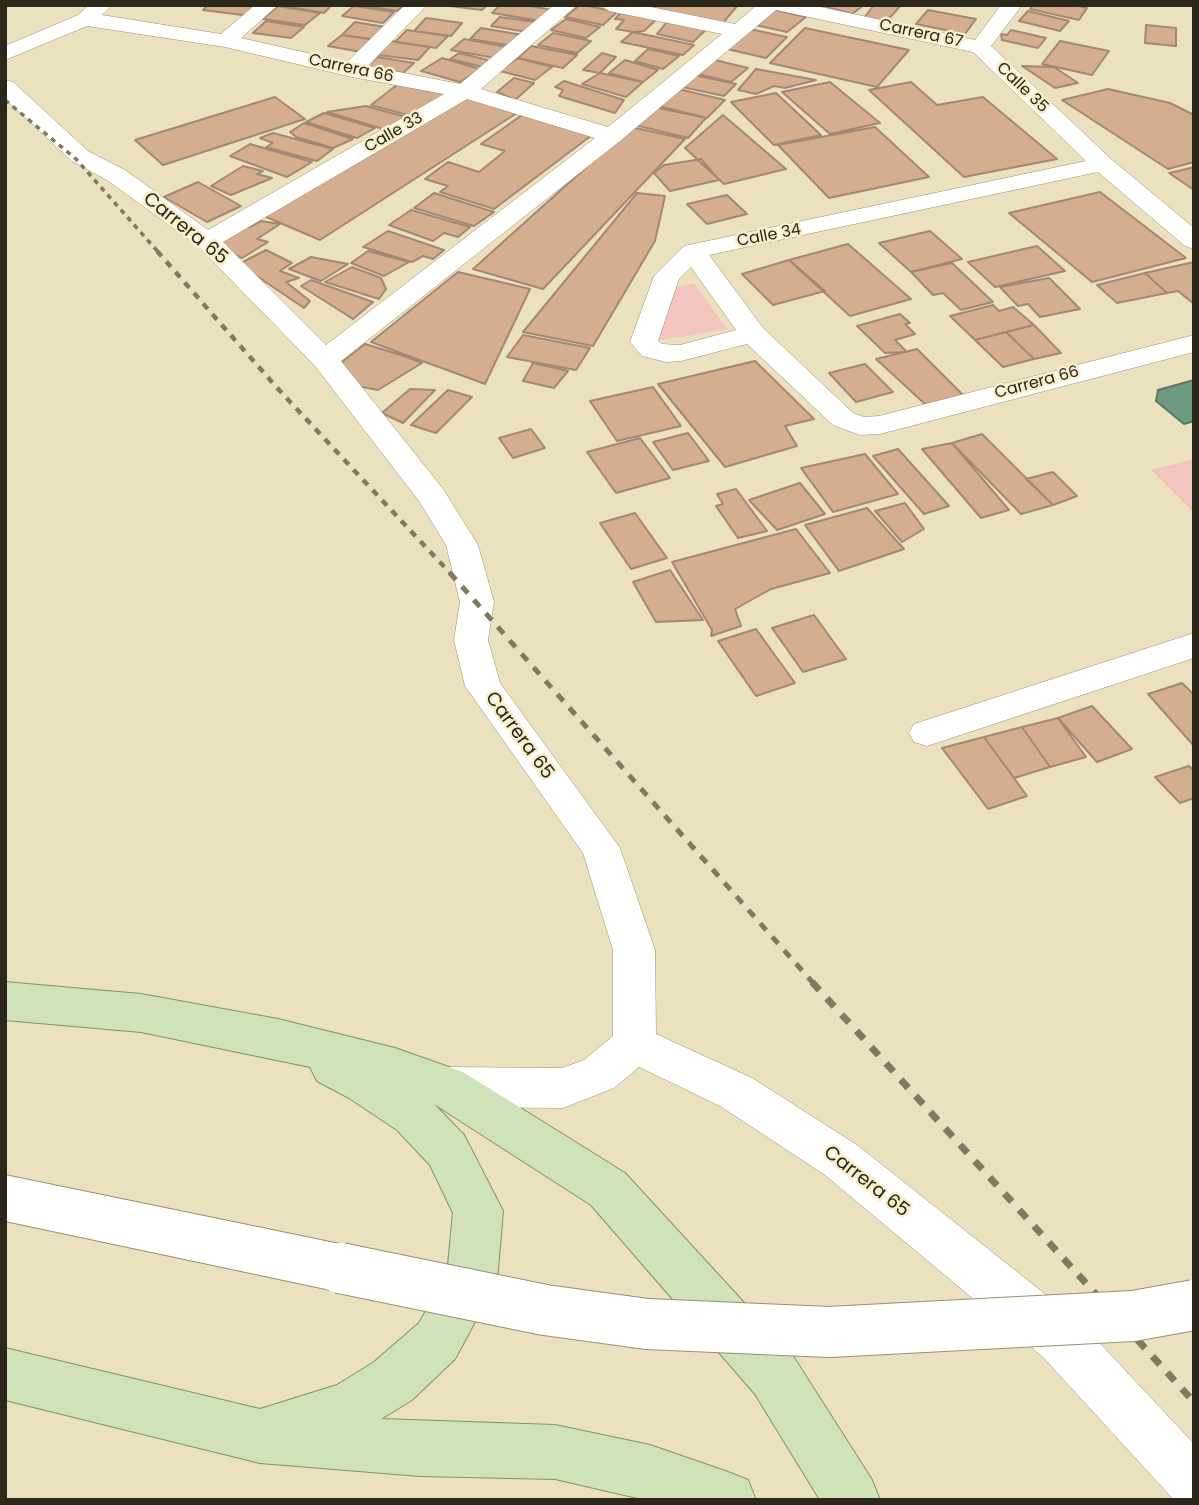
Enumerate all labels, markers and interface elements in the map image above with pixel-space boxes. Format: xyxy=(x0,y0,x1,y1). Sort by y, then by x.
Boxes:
street label: Carrera 67 xyxy=(877,16,965,52)
street label: Carrera 66 xyxy=(307,51,395,87)
street label: Calle 35 xyxy=(992,59,1052,117)
street label: Calle 33 xyxy=(361,109,427,157)
street label: Carrera 65 xyxy=(138,188,232,270)
street label: Calle 34 xyxy=(735,220,803,252)
street label: Carrera 66 xyxy=(993,363,1081,403)
street label: Carrera 65 xyxy=(480,688,558,784)
street label: Carrera 65 xyxy=(819,1141,913,1223)

